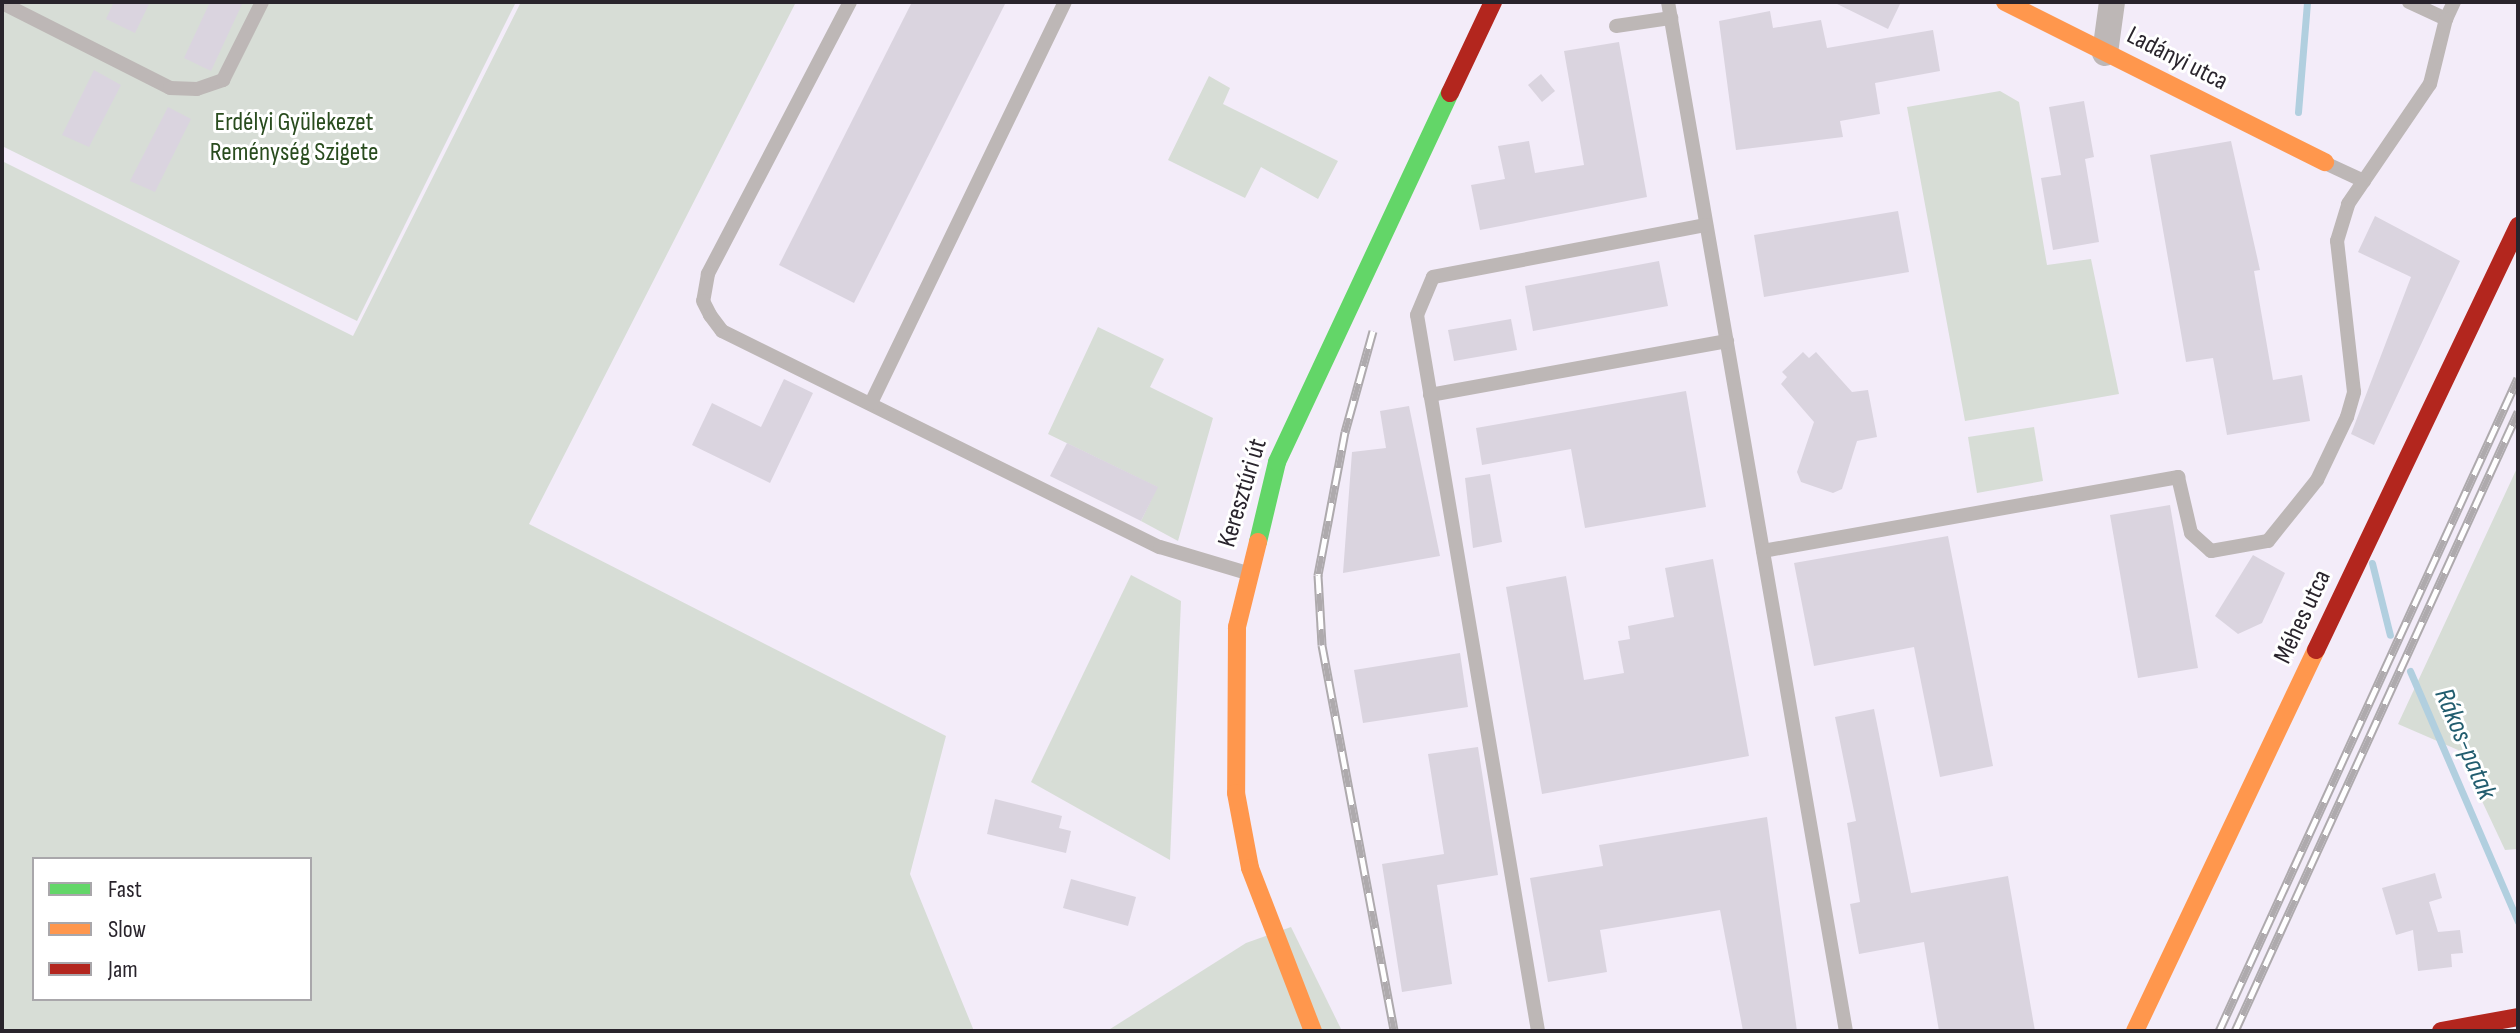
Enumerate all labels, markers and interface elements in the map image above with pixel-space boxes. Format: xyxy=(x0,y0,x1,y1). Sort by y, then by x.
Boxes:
street label: Ladányi utca xyxy=(2121,20,2233,98)
park label: Erdélyi Gyülekezet Reménység Szigete xyxy=(210,107,378,168)
street label: Keresztúri út xyxy=(1212,435,1274,551)
street label: Méhes utca xyxy=(2268,565,2338,669)
water label: Rákos-patak xyxy=(2427,683,2503,805)
legend xyxy=(32,857,312,1001)
text: Fast xyxy=(108,875,142,904)
text: Slow xyxy=(108,915,146,944)
text: Jam xyxy=(108,955,138,984)

